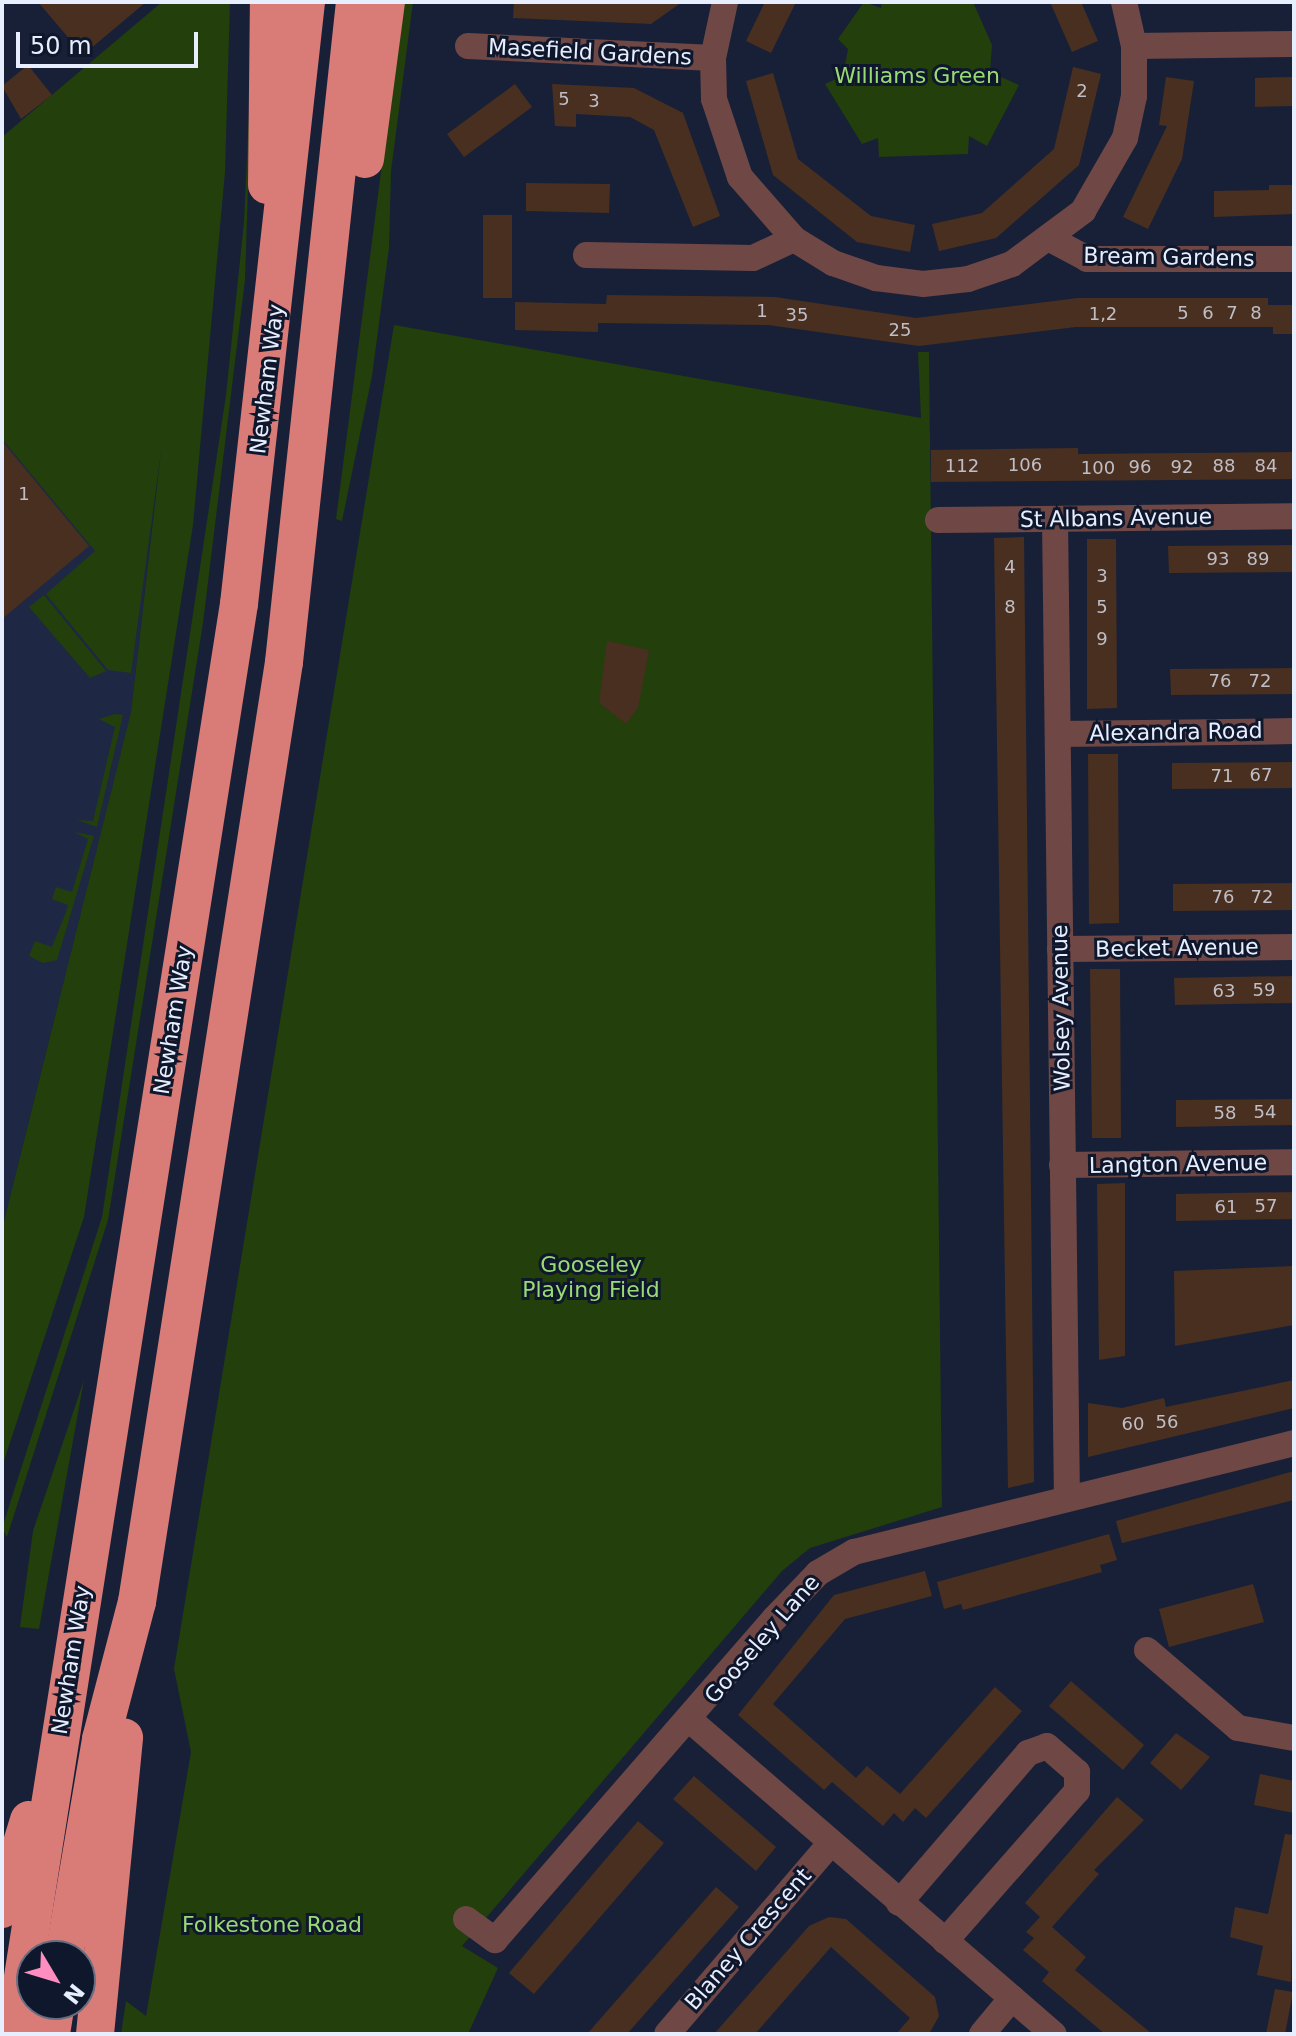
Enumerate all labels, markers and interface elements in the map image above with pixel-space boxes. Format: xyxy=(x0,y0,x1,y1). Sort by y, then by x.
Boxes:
scale bar xyxy=(20,16,202,66)
text: 50 m xyxy=(30,32,92,60)
street label: Masefield Gardens xyxy=(487,33,693,71)
park label: Williams Green xyxy=(834,63,1000,89)
house number: 2 xyxy=(1076,80,1088,102)
house number: 5 xyxy=(558,88,570,110)
house number: 3 xyxy=(588,90,600,112)
street label: Bream Gardens xyxy=(1083,242,1255,272)
house number: 1 xyxy=(756,300,768,322)
house number: 5 xyxy=(1177,302,1189,324)
house number: 6 xyxy=(1202,302,1214,324)
house number: 7 xyxy=(1226,302,1238,324)
house number: 8 xyxy=(1250,302,1262,324)
street label: Newham Way xyxy=(245,303,289,455)
house number: 1,2 xyxy=(1089,303,1117,325)
house number: 35 xyxy=(786,304,808,326)
house number: 25 xyxy=(889,319,911,341)
house number: 106 xyxy=(1008,454,1042,476)
house number: 112 xyxy=(945,455,979,477)
house number: 88 xyxy=(1213,455,1235,477)
house number: 84 xyxy=(1255,455,1277,477)
house number: 96 xyxy=(1129,456,1151,478)
house number: 92 xyxy=(1171,456,1193,478)
house number: 100 xyxy=(1081,457,1115,479)
house number: 1 xyxy=(18,483,30,505)
street label: St Albans Avenue xyxy=(1020,503,1212,533)
house number: 93 xyxy=(1207,548,1229,570)
house number: 89 xyxy=(1247,548,1269,570)
house number: 4 xyxy=(1004,556,1016,578)
house number: 3 xyxy=(1096,565,1108,587)
house number: 8 xyxy=(1004,596,1016,618)
house number: 5 xyxy=(1096,596,1108,618)
house number: 9 xyxy=(1096,628,1108,650)
house number: 76 xyxy=(1209,670,1231,692)
house number: 72 xyxy=(1249,670,1271,692)
street label: Alexandra Road xyxy=(1089,717,1263,747)
house number: 67 xyxy=(1250,764,1272,786)
house number: 71 xyxy=(1211,765,1233,787)
house number: 76 xyxy=(1212,886,1234,908)
house number: 72 xyxy=(1251,886,1273,908)
street label: Wolsey Avenue xyxy=(1046,924,1076,1092)
street label: Becket Avenue xyxy=(1095,933,1259,963)
street label: Newham Way xyxy=(148,944,198,1096)
house number: 59 xyxy=(1253,979,1275,1001)
house number: 63 xyxy=(1213,980,1235,1002)
house number: 54 xyxy=(1254,1101,1276,1123)
house number: 58 xyxy=(1214,1102,1236,1124)
street label: Langton Avenue xyxy=(1089,1149,1267,1179)
house number: 57 xyxy=(1255,1195,1277,1217)
house number: 61 xyxy=(1215,1196,1237,1218)
park label: Gooseley Playing Field xyxy=(522,1251,660,1302)
house number: 56 xyxy=(1156,1411,1178,1433)
house number: 60 xyxy=(1122,1413,1144,1435)
street label: Gooseley Lane xyxy=(699,1569,825,1709)
street label: Newham Way xyxy=(46,1584,96,1736)
street label: Blaney Crescent xyxy=(679,1863,817,2015)
park label: Folkestone Road xyxy=(182,1912,362,1938)
north arrow xyxy=(16,1940,96,2020)
text: N xyxy=(58,1979,89,2009)

